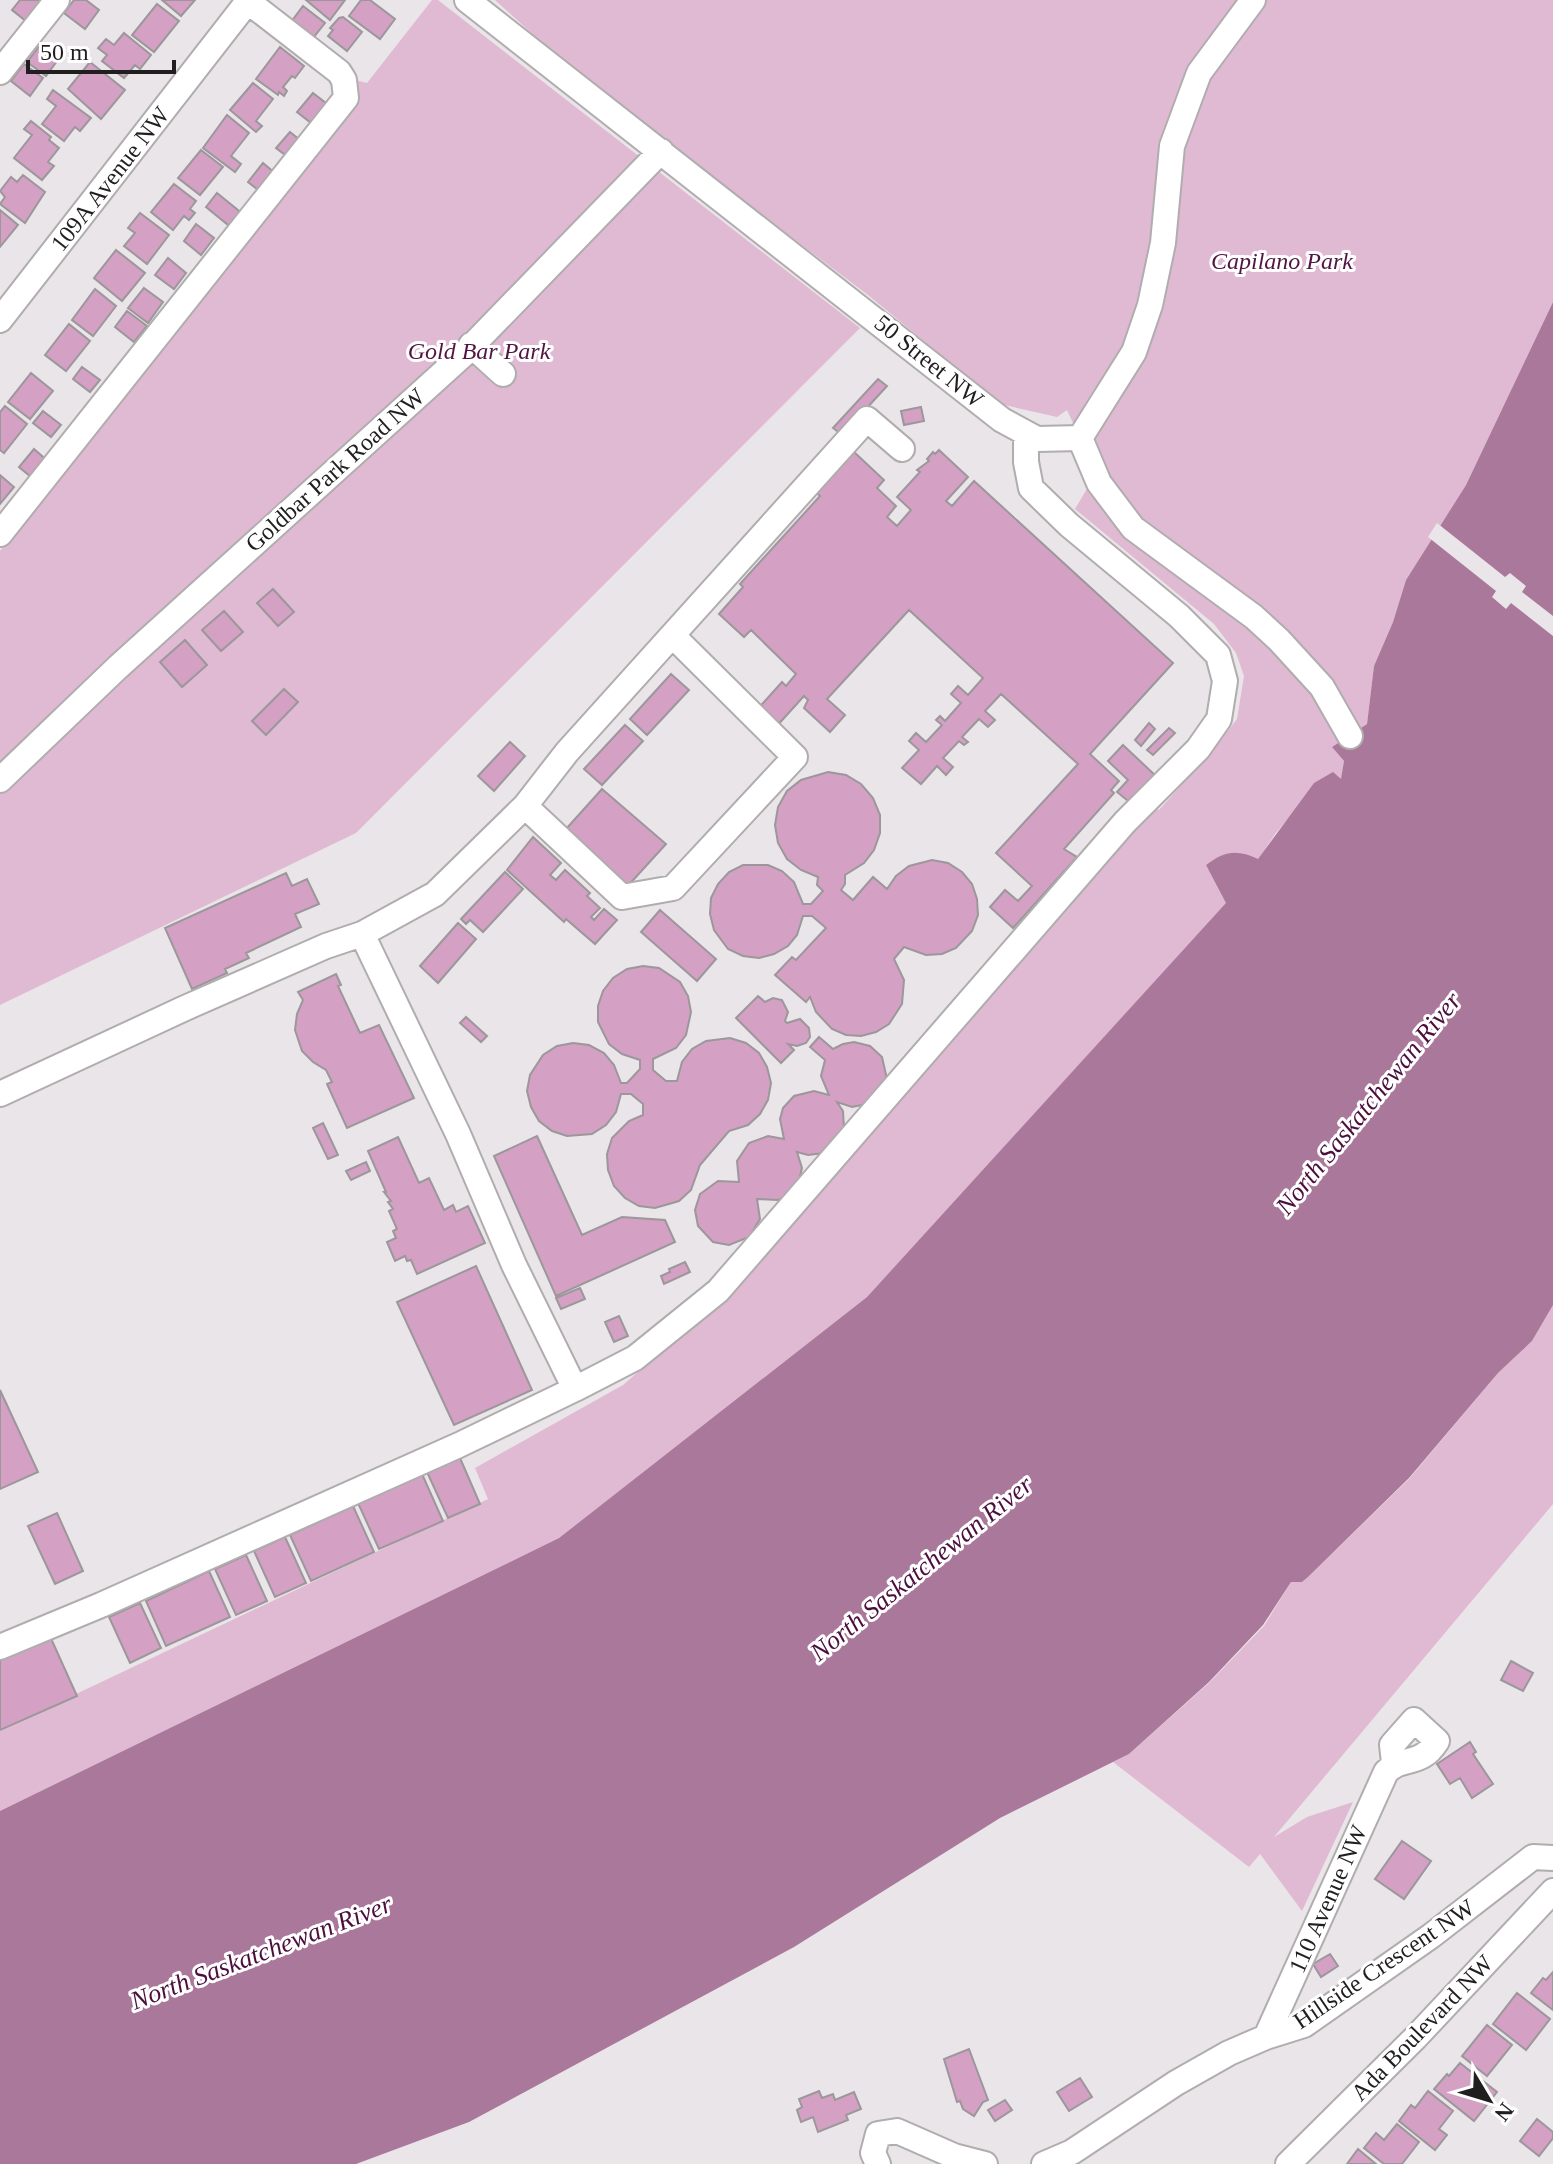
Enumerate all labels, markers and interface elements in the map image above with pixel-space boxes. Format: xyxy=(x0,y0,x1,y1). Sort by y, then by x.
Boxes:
scale bar xyxy=(28,24,174,74)
text: 50 m xyxy=(40,39,89,65)
street label: 109A Avenue NW xyxy=(46,102,174,256)
park label: Capilano Park xyxy=(1211,248,1353,274)
street label: 50 Street NW xyxy=(870,309,989,413)
park label: Gold Bar Park xyxy=(408,338,551,364)
street label: Goldbar Park Road NW xyxy=(240,383,430,557)
water label: North Saskatchewan River xyxy=(1269,986,1467,1221)
water label: North Saskatchewan River xyxy=(804,1469,1039,1668)
street label: 110 Avenue NW xyxy=(1284,1821,1372,1977)
water label: North Saskatchewan River xyxy=(126,1889,397,2016)
street label: Hillside Crescent NW xyxy=(1289,1894,1479,2034)
street label: Ada Boulevard NW xyxy=(1346,1950,1498,2106)
north arrow xyxy=(1449,2060,1529,2140)
text: N xyxy=(1490,2098,1519,2126)

